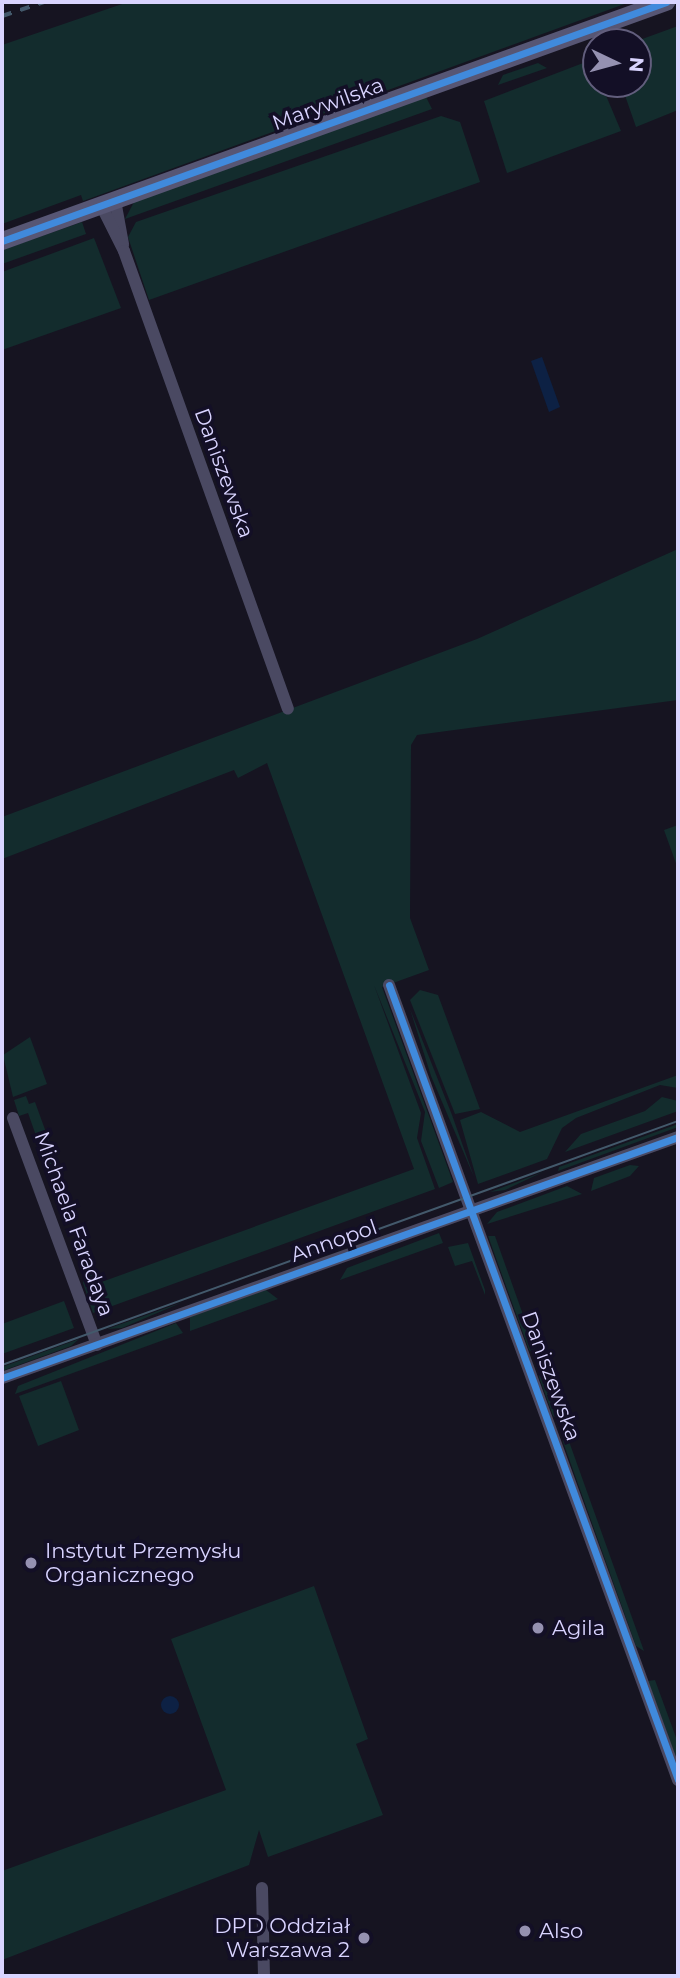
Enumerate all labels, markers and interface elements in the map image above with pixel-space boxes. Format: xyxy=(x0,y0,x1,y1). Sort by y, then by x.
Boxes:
north arrow xyxy=(582,28,652,98)
text: N xyxy=(624,56,649,73)
street label: Marywilska xyxy=(269,72,387,136)
street label: Daniszewska xyxy=(189,405,259,541)
street label: Michaela Faradaya xyxy=(29,1128,119,1320)
street label: Annopol xyxy=(288,1214,380,1268)
street label: Daniszewska xyxy=(516,1308,586,1444)
place label: Instytut Przemysłu Organicznego xyxy=(45,1538,241,1588)
marker: Instytut Przemysłu Organicznego xyxy=(23,1555,39,1571)
place label: Agila xyxy=(552,1615,605,1641)
marker: Agila xyxy=(530,1620,546,1636)
place label: DPD Oddział Warszawa 2 xyxy=(214,1913,350,1963)
place label: Also xyxy=(539,1918,583,1944)
marker: Also xyxy=(517,1923,533,1939)
marker: DPD Oddział Warszawa 2 xyxy=(356,1930,372,1946)

